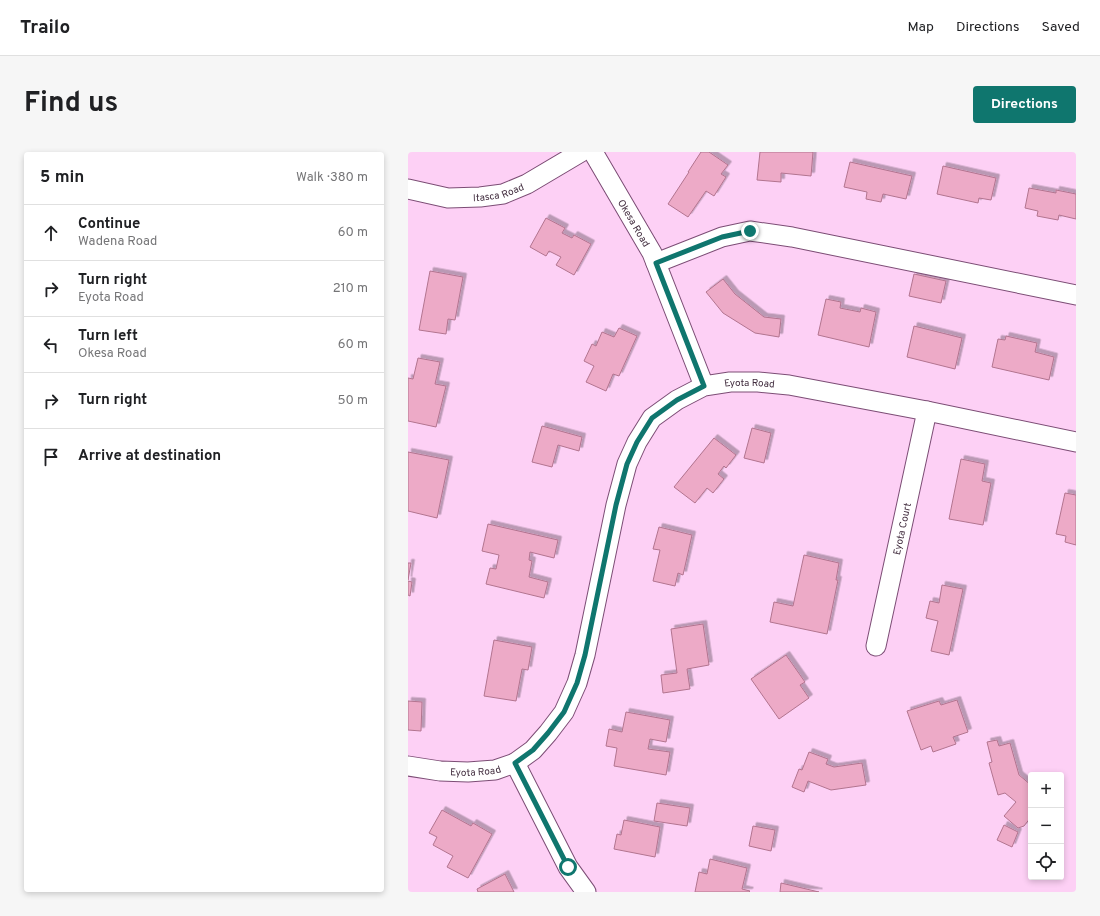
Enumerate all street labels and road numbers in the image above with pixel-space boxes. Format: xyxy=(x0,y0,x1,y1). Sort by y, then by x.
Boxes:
street label: Itasca Road xyxy=(473,181,526,205)
street label: Okesa Road xyxy=(614,197,652,250)
street label: Eyota Road xyxy=(723,377,775,392)
street label: Eyota Court xyxy=(891,501,915,556)
street label: Eyota Road xyxy=(450,763,503,780)

